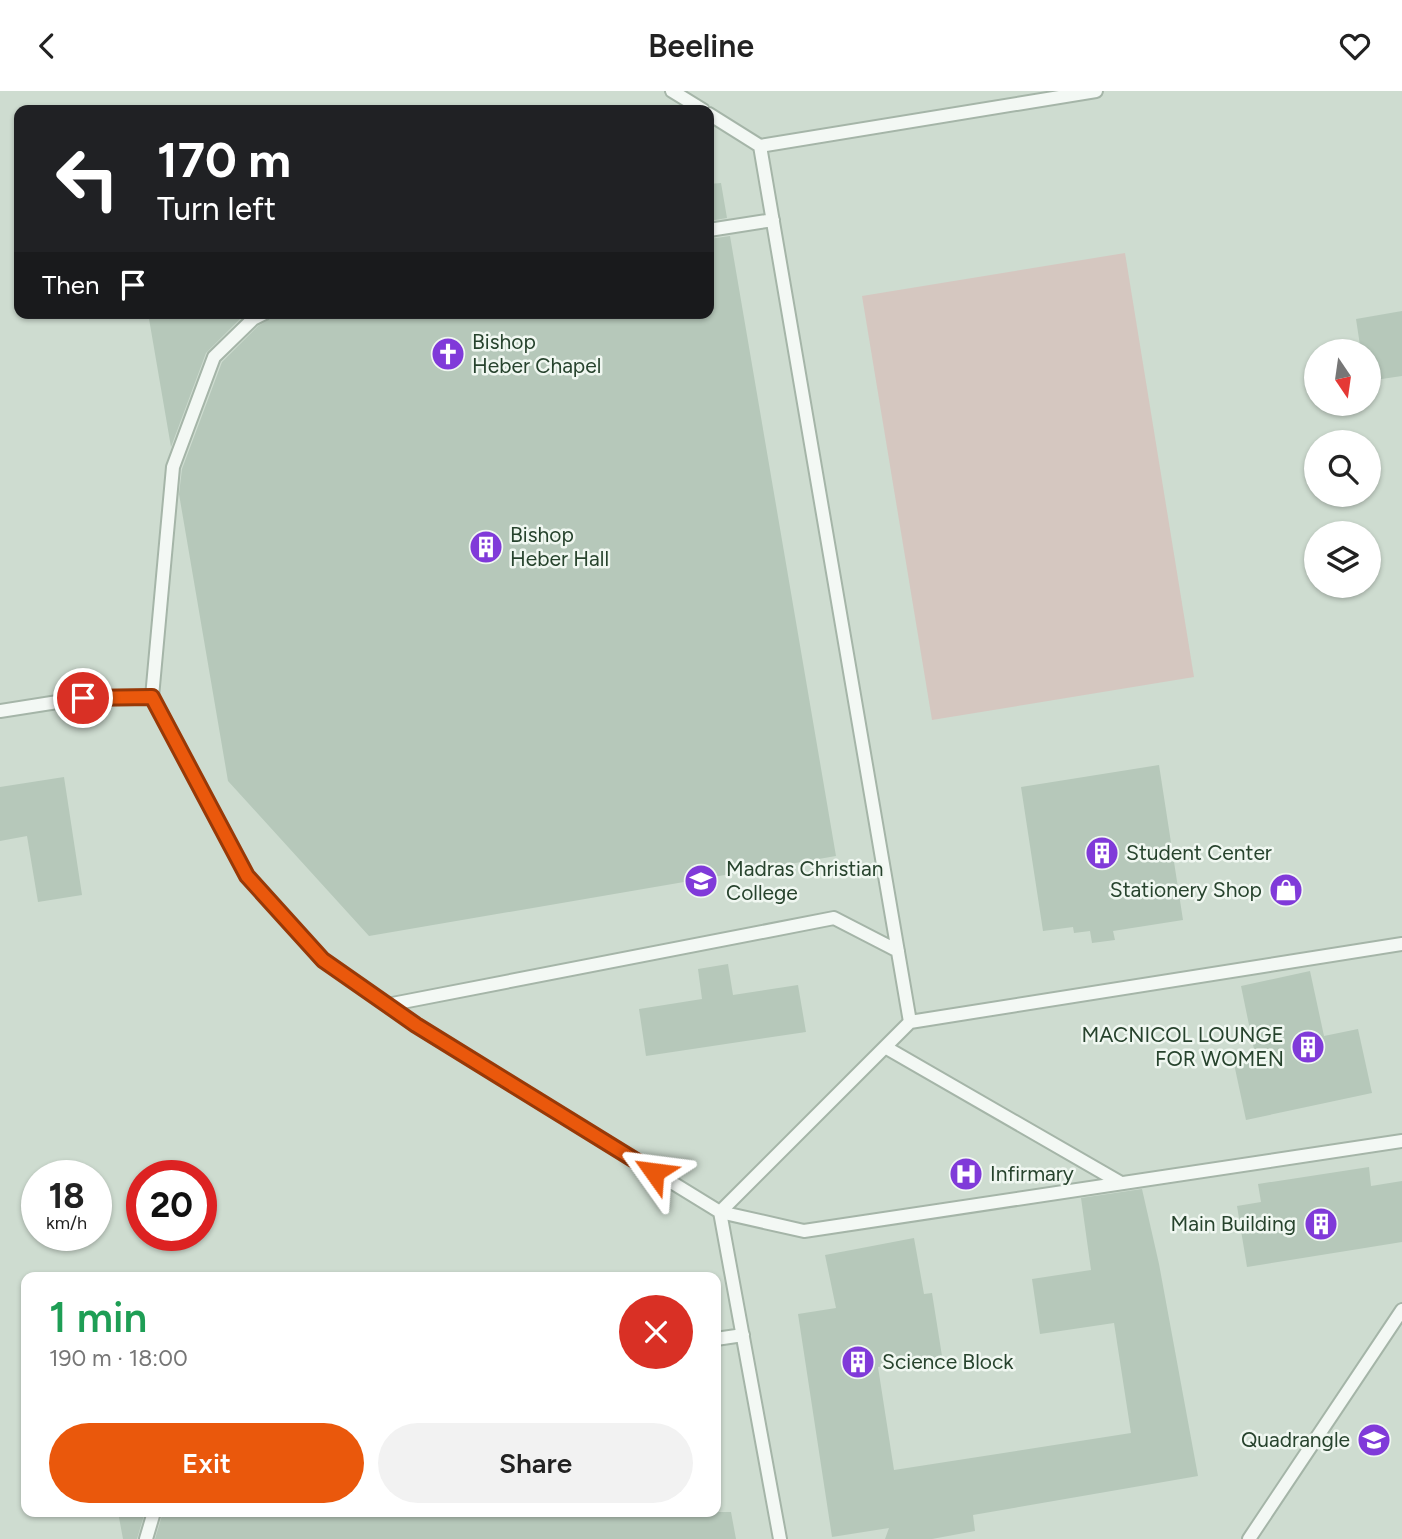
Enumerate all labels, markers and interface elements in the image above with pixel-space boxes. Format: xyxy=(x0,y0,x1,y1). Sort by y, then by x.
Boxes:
icon: back xyxy=(28,27,66,65)
text: Beeline xyxy=(648,27,754,65)
icon: heart xyxy=(1336,27,1374,65)
text: 170 m xyxy=(157,130,291,189)
icon: left xyxy=(42,133,133,224)
text: Turn left xyxy=(157,190,276,228)
icon: arrive xyxy=(114,266,152,304)
text: Then xyxy=(42,269,100,301)
place label: Bishop Heber Chapel xyxy=(472,329,601,378)
church icon: Bishop Heber Chapel xyxy=(429,335,467,373)
north arrow xyxy=(1304,339,1381,417)
map controls xyxy=(1304,339,1381,598)
button: search xyxy=(1304,430,1381,507)
button: layers xyxy=(1304,521,1381,598)
place label: Bishop Heber Hall xyxy=(510,522,609,571)
building icon: Bishop Heber Hall xyxy=(467,528,505,566)
pin xyxy=(53,668,113,728)
icon: arrive xyxy=(64,679,102,717)
building icon: Student Center xyxy=(1083,834,1121,872)
place label: Student Center xyxy=(1126,840,1272,865)
place label: Madras Christian College xyxy=(726,856,883,905)
school or university icon: Madras Christian College xyxy=(682,862,720,900)
shop icon: Stationery Shop xyxy=(1267,871,1305,909)
place label: Stationery Shop xyxy=(1110,877,1262,902)
place label: MACNICOL LOUNGE FOR WOMEN xyxy=(1082,1022,1284,1071)
building icon: MACNICOL LOUNGE FOR WOMEN xyxy=(1289,1028,1327,1066)
position arrow xyxy=(617,1135,691,1209)
hospital icon: Infirmary xyxy=(947,1155,985,1193)
speed limit sign: 20 xyxy=(126,1160,217,1251)
place label: Infirmary xyxy=(990,1161,1074,1186)
text: 18 xyxy=(48,1175,85,1217)
building icon: Main Building xyxy=(1302,1205,1340,1243)
place label: Main Building xyxy=(1170,1211,1296,1236)
text: km/h xyxy=(46,1212,87,1234)
text: 1 min xyxy=(49,1292,147,1343)
button: close xyxy=(619,1295,693,1369)
building icon: Science Block xyxy=(839,1343,877,1381)
text: 190 m · 18:00 xyxy=(49,1344,188,1372)
place label: Science Block xyxy=(882,1349,1014,1374)
school or university icon: Quadrangle xyxy=(1355,1421,1393,1459)
button: Exit xyxy=(49,1423,364,1503)
button: Share xyxy=(378,1423,693,1503)
place label: Quadrangle xyxy=(1241,1427,1350,1452)

